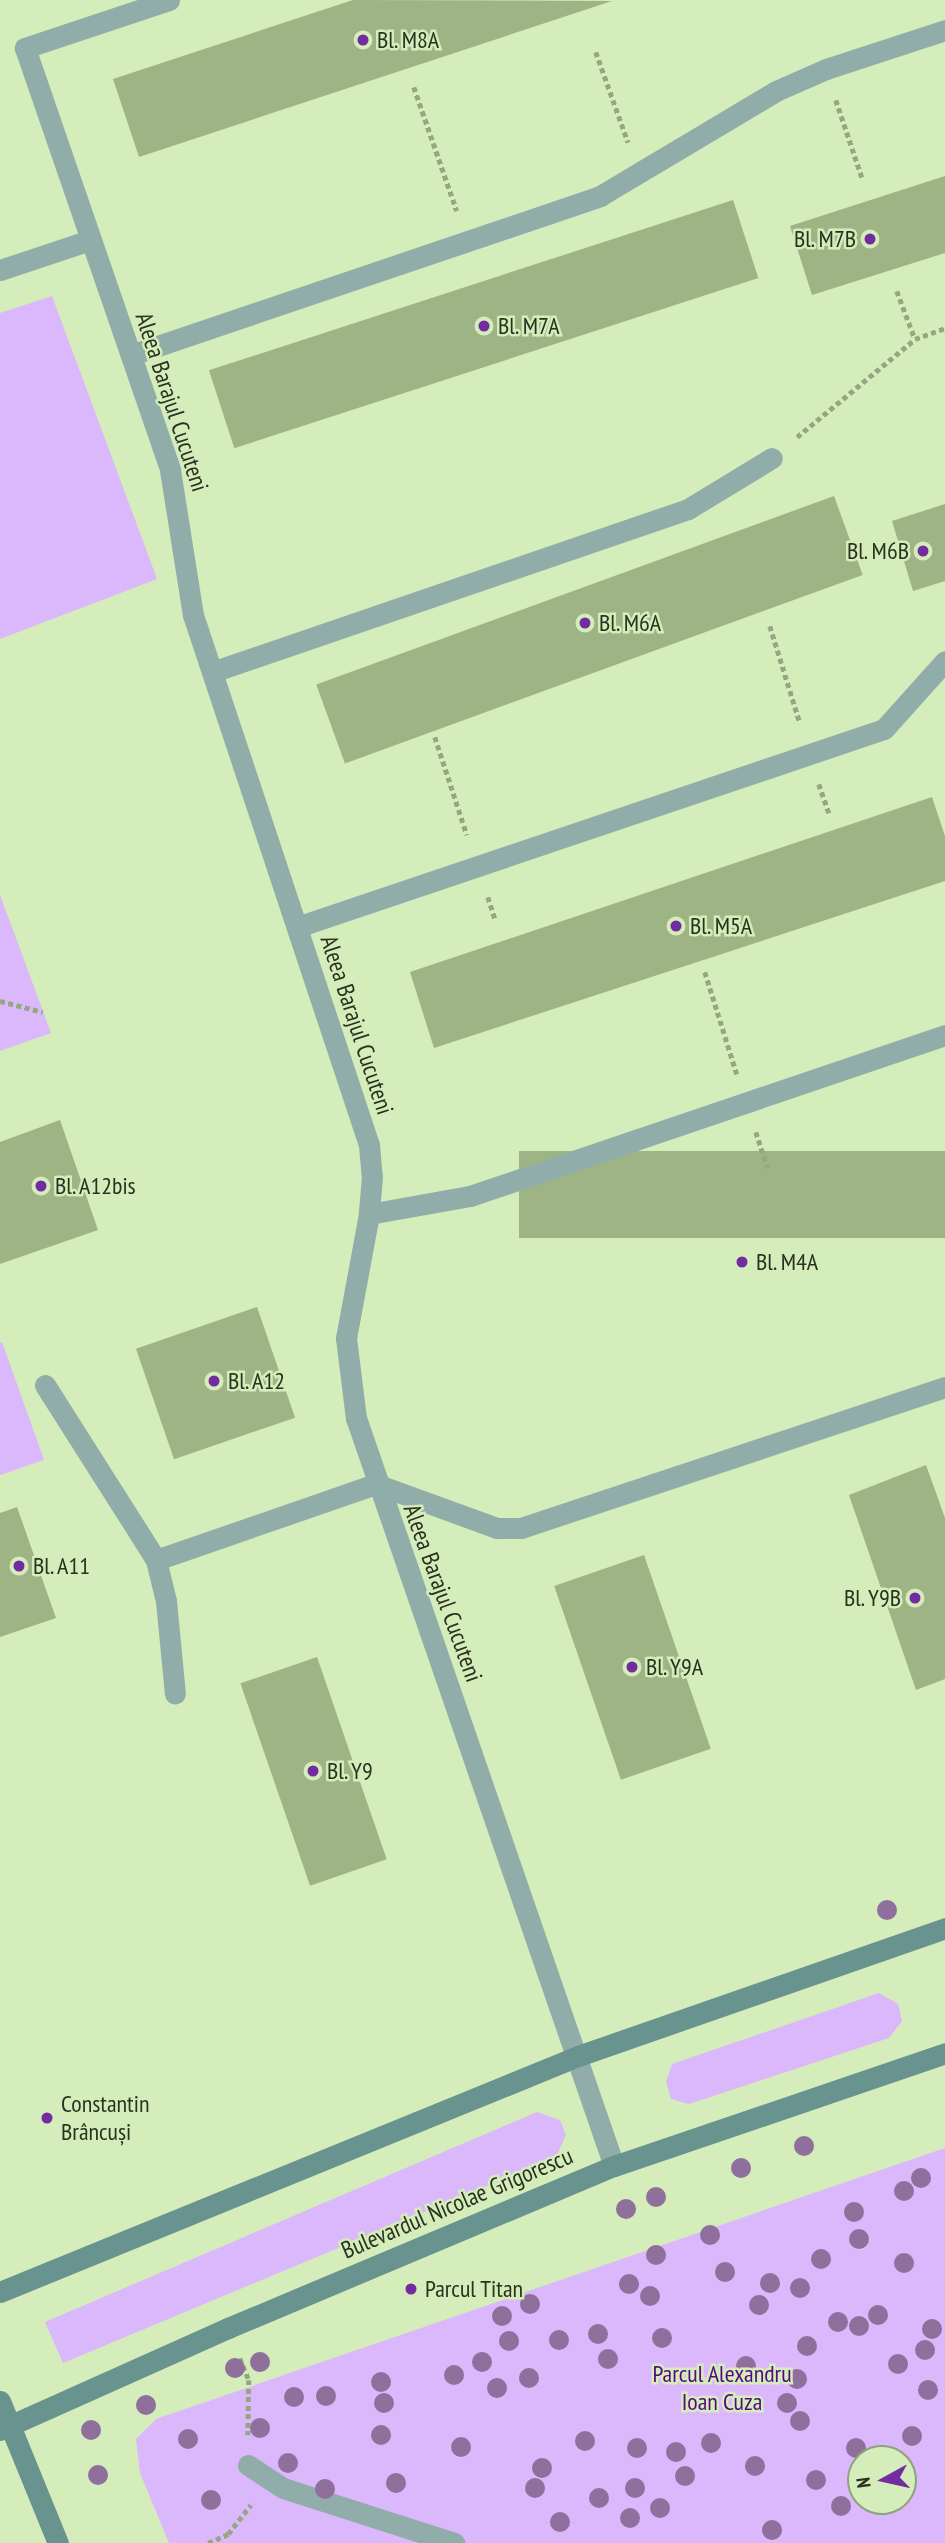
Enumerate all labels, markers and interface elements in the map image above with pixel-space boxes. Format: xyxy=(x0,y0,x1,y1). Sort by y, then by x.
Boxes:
place label: Bl. M8A xyxy=(377,26,441,54)
marker: Bl. M8A xyxy=(355,32,371,48)
place label: Bl. M7B xyxy=(792,225,856,253)
marker: Bl. M7B xyxy=(862,231,878,247)
street label: Aleea Barajul Cucuteni xyxy=(129,309,215,495)
place label: Bl. M7A xyxy=(498,312,561,340)
marker: Bl. M7A xyxy=(476,318,492,334)
place label: Bl. M6B xyxy=(845,537,909,565)
marker: Bl. M6B xyxy=(915,543,931,559)
place label: Bl. M6A xyxy=(599,609,663,637)
marker: Bl. M6A xyxy=(577,615,593,631)
place label: Bl. M5A xyxy=(690,912,754,940)
marker: Bl. M5A xyxy=(668,918,684,934)
street label: Aleea Barajul Cucuteni xyxy=(314,932,400,1118)
place label: Bl. A12bis xyxy=(55,1172,138,1200)
marker: Bl. A12bis xyxy=(33,1178,49,1194)
place label: Bl. M4A xyxy=(756,1248,820,1276)
marker: Bl. M4A xyxy=(734,1254,750,1270)
place label: Bl. A12 xyxy=(228,1367,287,1395)
marker: Bl. A12 xyxy=(206,1373,222,1389)
street label: Aleea Barajul Cucuteni xyxy=(398,1500,488,1686)
place label: Bl. A11 xyxy=(33,1552,92,1580)
marker: Bl. A11 xyxy=(11,1558,27,1574)
place label: Bl. Y9B xyxy=(842,1584,901,1612)
marker: Bl. Y9B xyxy=(907,1590,923,1606)
place label: Bl. Y9A xyxy=(646,1653,705,1681)
marker: Bl. Y9A xyxy=(624,1659,640,1675)
place label: Bl. Y9 xyxy=(327,1757,375,1785)
marker: Bl. Y9 xyxy=(305,1763,321,1779)
place label: Constantin Brâncuși xyxy=(61,2090,149,2146)
marker: Constantin Brâncuși xyxy=(39,2110,55,2126)
street label: Bulevardul Nicolae Grigorescu xyxy=(337,2141,577,2265)
place label: Parcul Titan xyxy=(425,2275,524,2303)
marker: Parcul Titan xyxy=(403,2281,419,2297)
park label: Parcul Alexandru Ioan Cuza xyxy=(652,2360,792,2416)
north arrow xyxy=(847,2445,917,2515)
text: N xyxy=(851,2476,876,2489)

